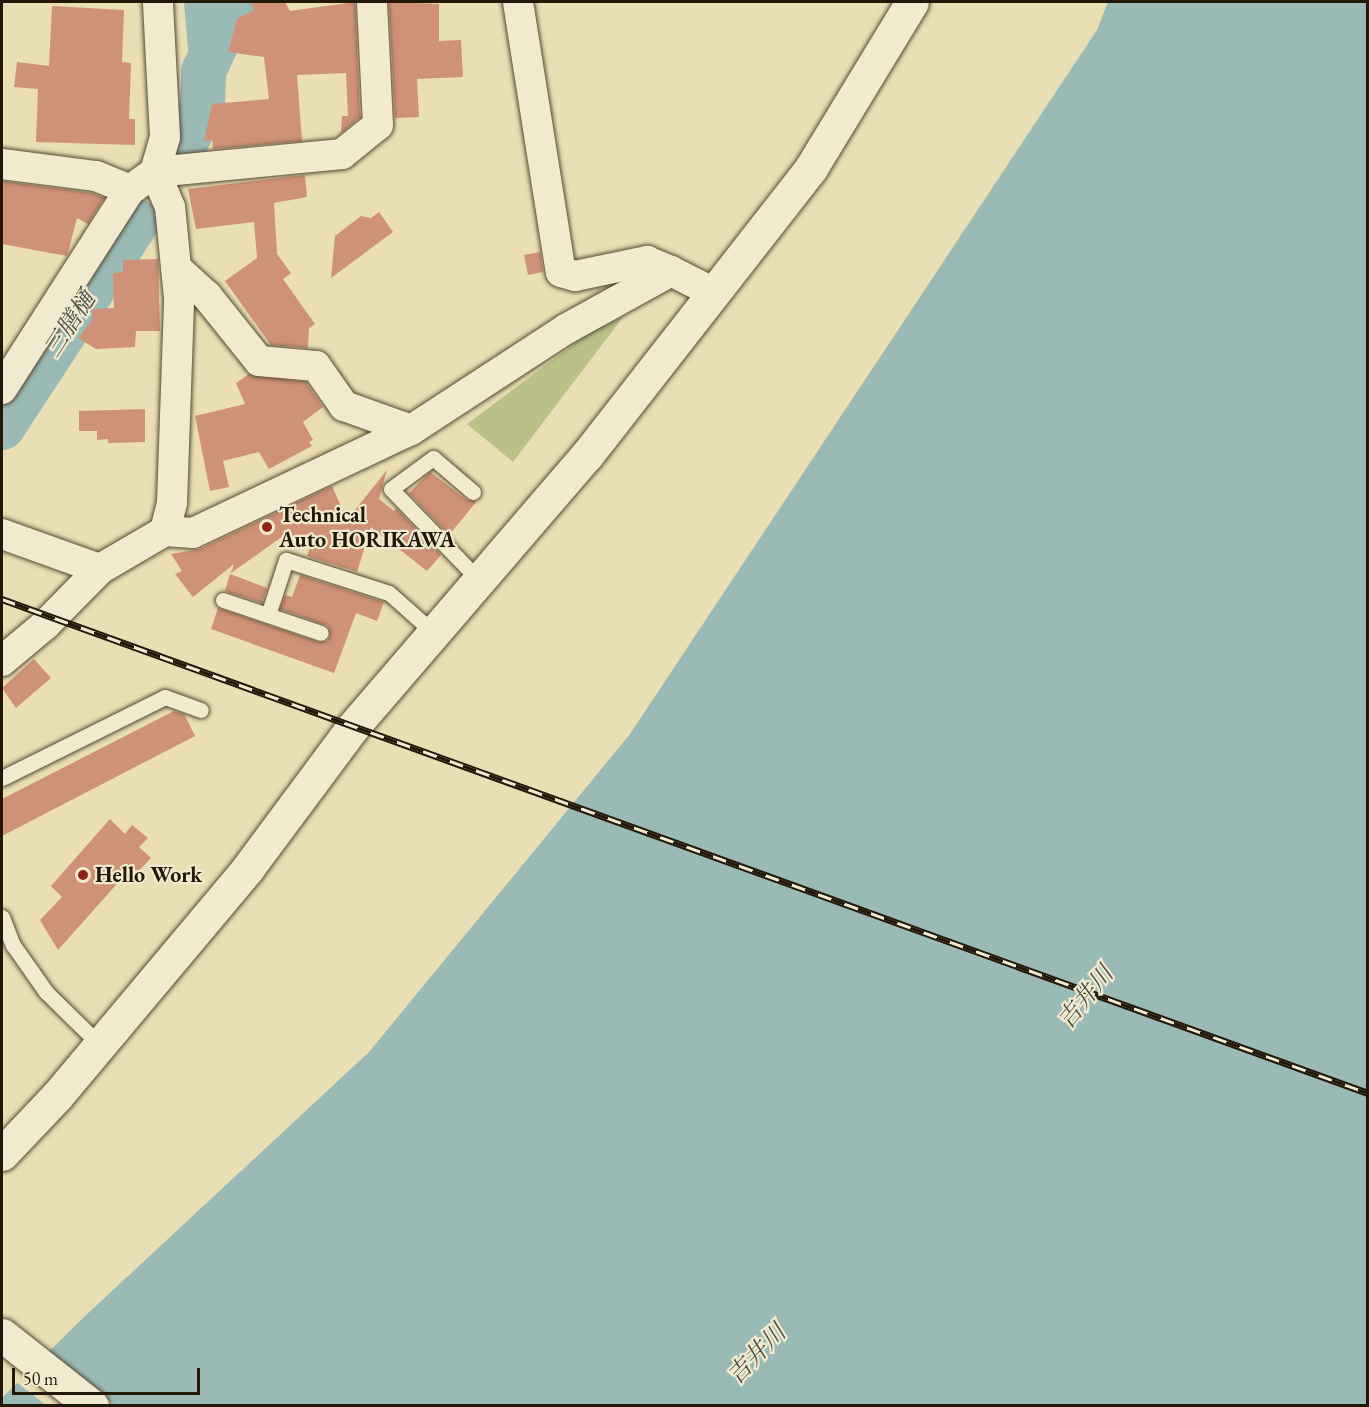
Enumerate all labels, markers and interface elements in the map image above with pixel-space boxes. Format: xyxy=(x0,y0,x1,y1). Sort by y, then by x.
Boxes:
water label: 三膳樋 xyxy=(37,286,101,362)
place label: Technical Auto HORIKAWA xyxy=(279,501,455,552)
marker: Technical Auto HORIKAWA xyxy=(260,520,274,534)
place label: Hello Work xyxy=(95,862,202,888)
marker: Hello Work xyxy=(76,868,90,882)
water label: 吉井川 xyxy=(1051,960,1119,1034)
water label: 吉井川 xyxy=(721,1318,791,1390)
scale bar xyxy=(15,1356,202,1394)
text: 50 m xyxy=(23,1367,58,1390)

